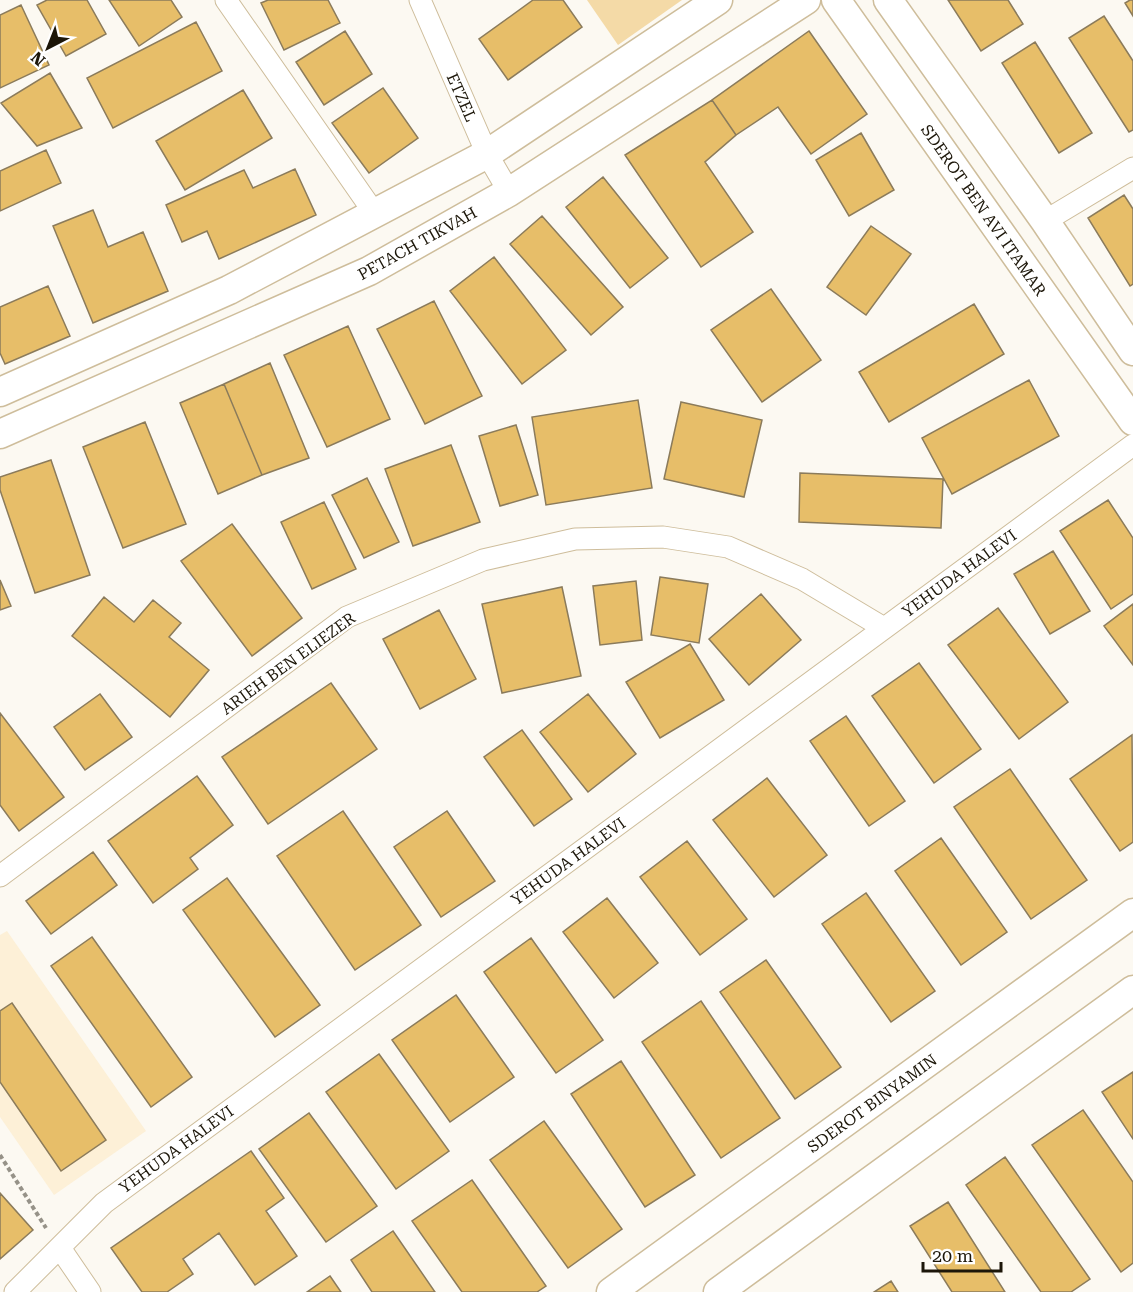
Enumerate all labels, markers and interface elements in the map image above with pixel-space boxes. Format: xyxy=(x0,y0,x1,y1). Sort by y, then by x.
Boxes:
north arrow xyxy=(18,18,78,78)
text: N xyxy=(27,48,49,70)
street label: ETZEL xyxy=(443,70,481,124)
street label: SDEROT BEN AVI ITAMAR xyxy=(917,121,1050,300)
street label: PETACH TIKVAH xyxy=(354,203,480,284)
street label: YEHUDA HALEVI xyxy=(899,526,1020,621)
street label: ARIEH BEN ELIEZER xyxy=(217,608,359,719)
street label: YEHUDA HALEVI xyxy=(508,814,629,909)
street label: SDEROT BINYAMIN xyxy=(804,1050,941,1157)
street label: YEHUDA HALEVI xyxy=(116,1102,237,1197)
scale bar xyxy=(923,1235,1001,1273)
text: 20 m xyxy=(932,1245,973,1266)

